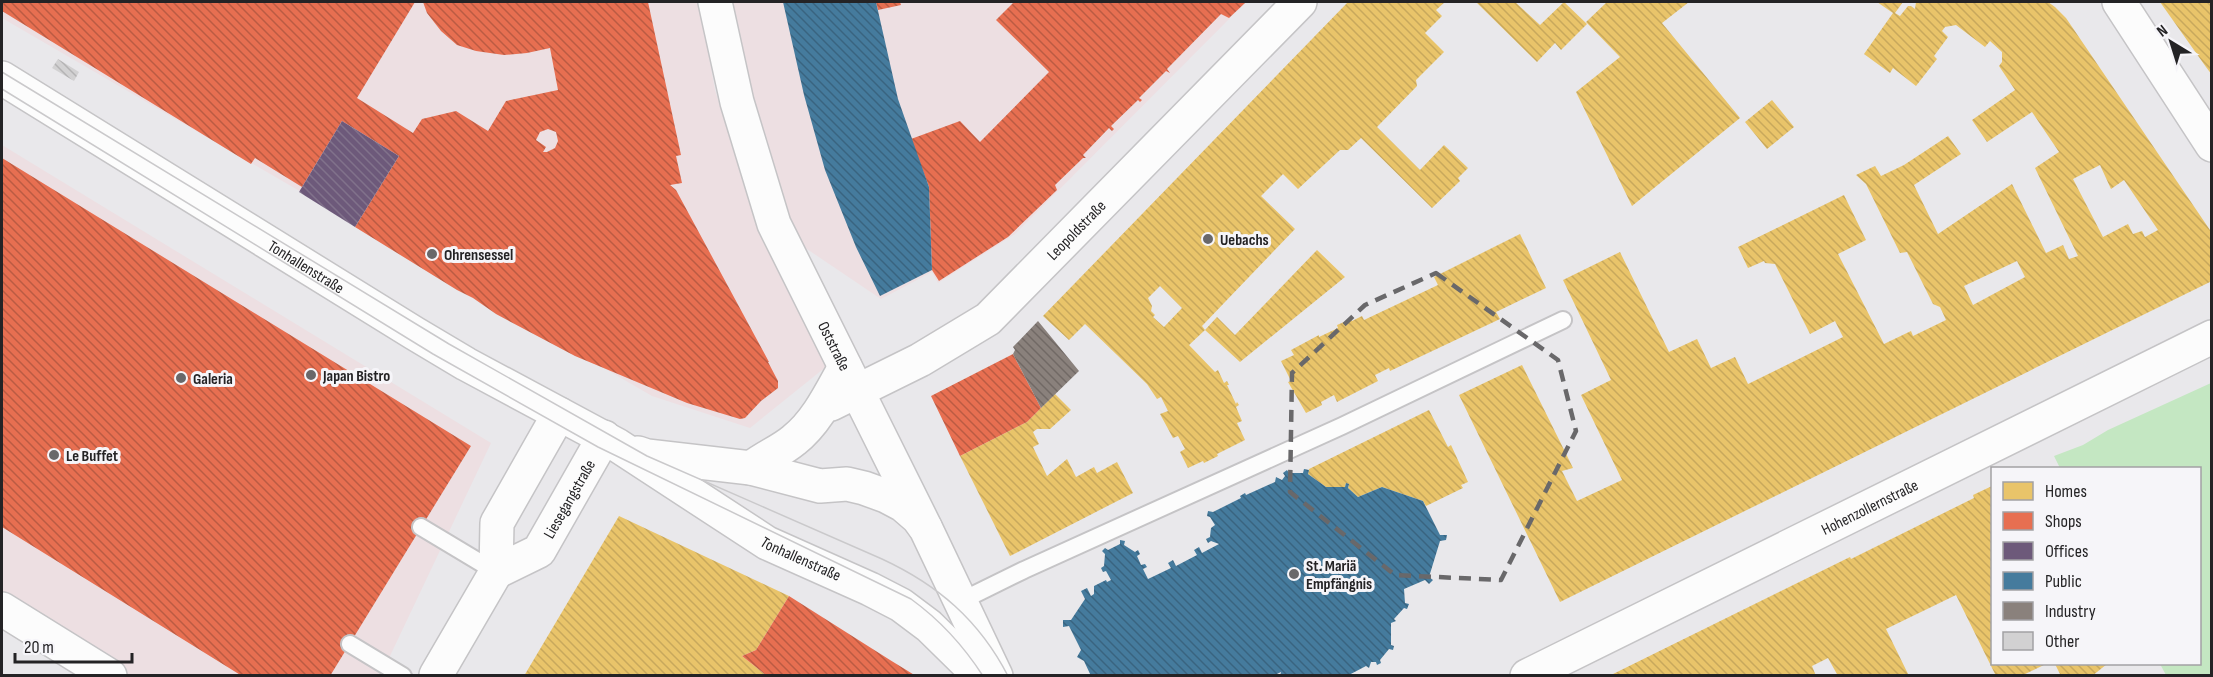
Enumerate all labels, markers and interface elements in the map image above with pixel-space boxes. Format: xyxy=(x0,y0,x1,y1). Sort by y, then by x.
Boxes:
north arrow xyxy=(2141,12,2201,72)
text: N xyxy=(2153,21,2172,41)
street label: Leopoldstraße xyxy=(1044,197,1110,265)
place label: Uebachs xyxy=(1220,231,1269,250)
marker: Uebachs xyxy=(1201,232,1215,246)
street label: Tonhallenstraße xyxy=(264,237,347,298)
place label: Ohrensessel xyxy=(444,246,513,265)
marker: Ohrensessel xyxy=(425,247,439,261)
street label: Oststraße xyxy=(813,319,854,374)
place label: Japan Bistro xyxy=(322,367,390,386)
marker: Japan Bistro xyxy=(304,368,318,382)
place label: Galeria xyxy=(193,370,233,389)
marker: Galeria xyxy=(174,371,188,385)
place label: Le Buffet xyxy=(66,447,118,466)
marker: Le Buffet xyxy=(47,448,61,462)
street label: Liesegangstraße xyxy=(540,457,600,542)
legend xyxy=(1991,467,2201,665)
street label: Hohenzollernstraße xyxy=(1819,476,1921,540)
text: Homes xyxy=(2045,481,2087,502)
text: Shops xyxy=(2045,511,2082,532)
street label: Tonhallenstraße xyxy=(756,533,843,586)
text: Offices xyxy=(2045,541,2088,562)
place label: St. Mariä Empfängnis xyxy=(1306,557,1372,594)
marker: St. Mariä Empfängnis xyxy=(1287,567,1301,581)
text: Public xyxy=(2045,571,2082,592)
text: Industry xyxy=(2045,601,2096,622)
scale bar xyxy=(15,626,132,664)
text: Other xyxy=(2045,631,2079,652)
text: 20 m xyxy=(24,637,54,658)

